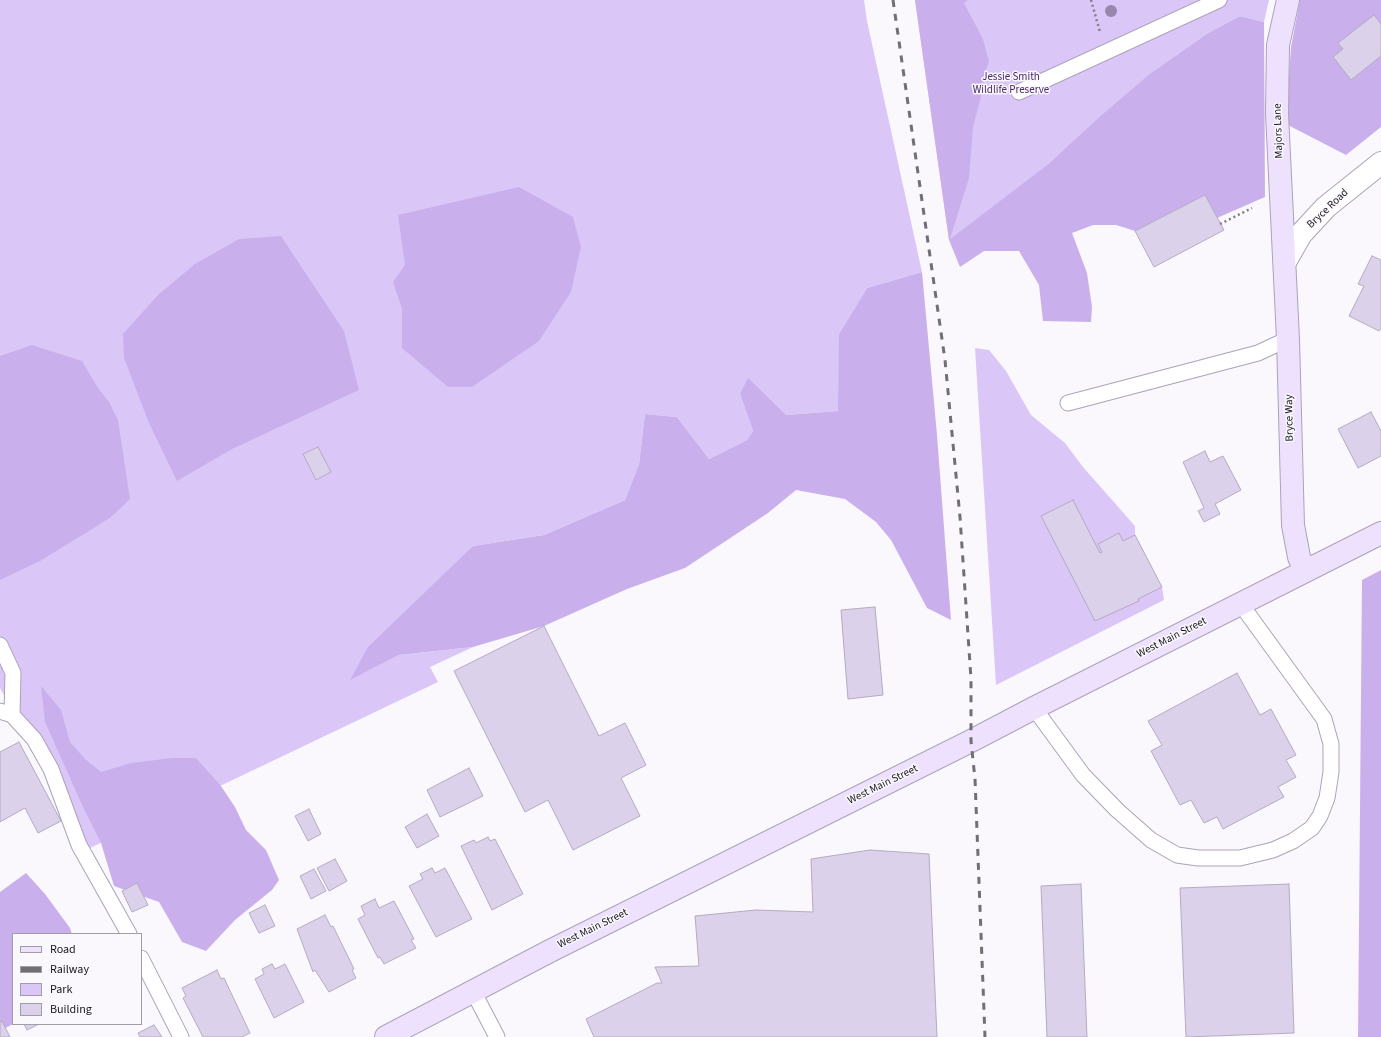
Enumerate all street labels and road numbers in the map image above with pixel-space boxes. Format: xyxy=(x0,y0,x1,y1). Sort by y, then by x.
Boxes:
street label: Majors Lane xyxy=(1271,103,1287,159)
street label: Bryce Road xyxy=(1305,187,1351,231)
street label: Bryce Way xyxy=(1283,394,1297,442)
street label: West Main Street xyxy=(1135,615,1209,661)
street label: West Main Street xyxy=(846,762,920,808)
street label: West Main Street xyxy=(556,906,630,952)

